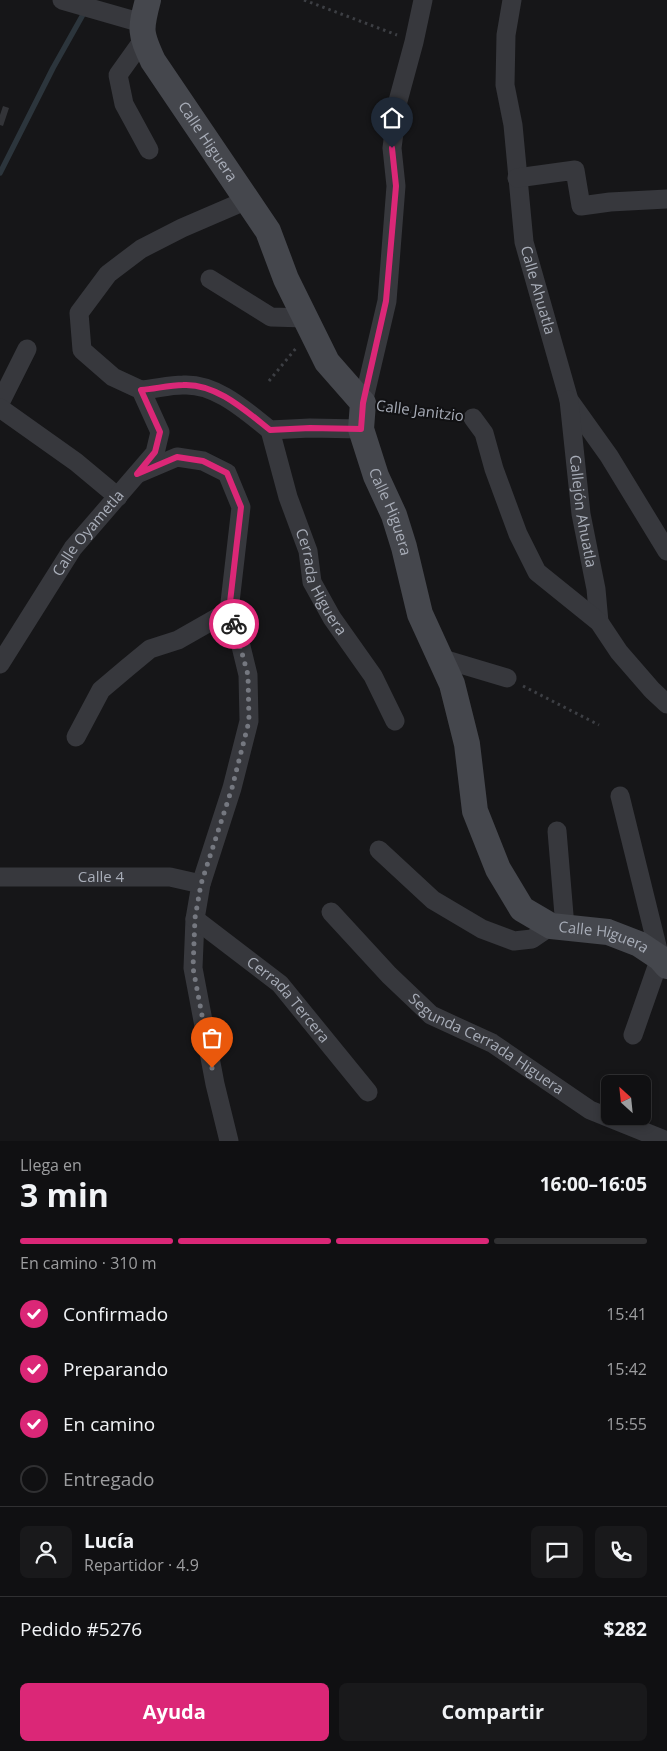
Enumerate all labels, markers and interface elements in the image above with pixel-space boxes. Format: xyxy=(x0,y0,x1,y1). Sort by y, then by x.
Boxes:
street label: Calle Higuera xyxy=(174,97,243,185)
pin xyxy=(371,97,413,148)
icon: home xyxy=(378,104,406,132)
street label: Calle Ahuatla xyxy=(517,243,561,337)
street label: Calle Janitzio xyxy=(375,395,465,425)
street label: Callejón Ahuatla xyxy=(566,454,602,569)
street label: Calle Higuera xyxy=(365,465,417,557)
street label: Calle Oyametla xyxy=(47,485,128,580)
street label: Cerrada Higuera xyxy=(291,525,352,639)
courier xyxy=(209,599,259,649)
icon: bike xyxy=(220,610,248,638)
street label: Calle 4 xyxy=(78,866,125,886)
street label: Calle Higuera xyxy=(558,916,653,957)
street label: Cerrada Tercera xyxy=(243,951,335,1047)
street label: Segunda Cerrada Higuera xyxy=(405,988,568,1098)
pin xyxy=(191,1017,233,1068)
icon: bag xyxy=(198,1024,226,1052)
north arrow xyxy=(601,1075,651,1125)
map controls xyxy=(601,1075,651,1125)
text: Llega en xyxy=(20,1154,82,1176)
text: 16:00–16:05 xyxy=(540,1171,647,1197)
text: 3 min xyxy=(20,1173,109,1216)
text: En camino · 310 m xyxy=(20,1252,157,1274)
icon: check xyxy=(20,1300,48,1328)
text: Confirmado xyxy=(63,1301,168,1327)
text: 15:41 xyxy=(606,1303,647,1325)
icon: check xyxy=(20,1355,48,1383)
text: Preparando xyxy=(63,1356,168,1382)
text: 15:42 xyxy=(606,1358,647,1380)
icon: check xyxy=(20,1410,48,1438)
text: En camino xyxy=(63,1411,155,1437)
text: 15:55 xyxy=(606,1413,647,1435)
text: Entregado xyxy=(63,1466,154,1492)
button: person xyxy=(20,1526,72,1578)
button: chat xyxy=(531,1526,583,1578)
button: phone xyxy=(595,1526,647,1578)
text: Lucía xyxy=(84,1528,134,1554)
text: Repartidor · 4.9 xyxy=(84,1554,199,1576)
text: Pedido #5276 xyxy=(20,1616,142,1642)
text: $282 xyxy=(604,1616,647,1642)
button: Ayuda xyxy=(20,1683,329,1741)
button: Compartir xyxy=(339,1683,647,1741)

